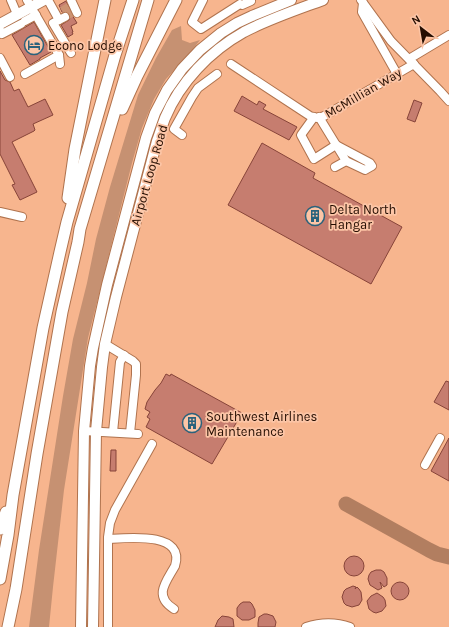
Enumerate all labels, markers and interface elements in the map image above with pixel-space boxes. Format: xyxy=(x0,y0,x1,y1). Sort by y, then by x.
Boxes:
north arrow xyxy=(401,8,441,48)
text: N xyxy=(409,12,423,27)
hotel icon: Econo Lodge xyxy=(23,34,45,56)
place label: Econo Lodge xyxy=(48,38,122,53)
street label: McMillian Way xyxy=(322,65,404,121)
street label: Airport Loop Road xyxy=(127,123,171,227)
place label: Delta North Hangar xyxy=(329,202,396,232)
building icon: Delta North Hangar xyxy=(304,205,326,227)
place label: Southwest Airlines Maintenance xyxy=(206,409,318,439)
building icon: Southwest Airlines Maintenance xyxy=(181,412,203,434)

